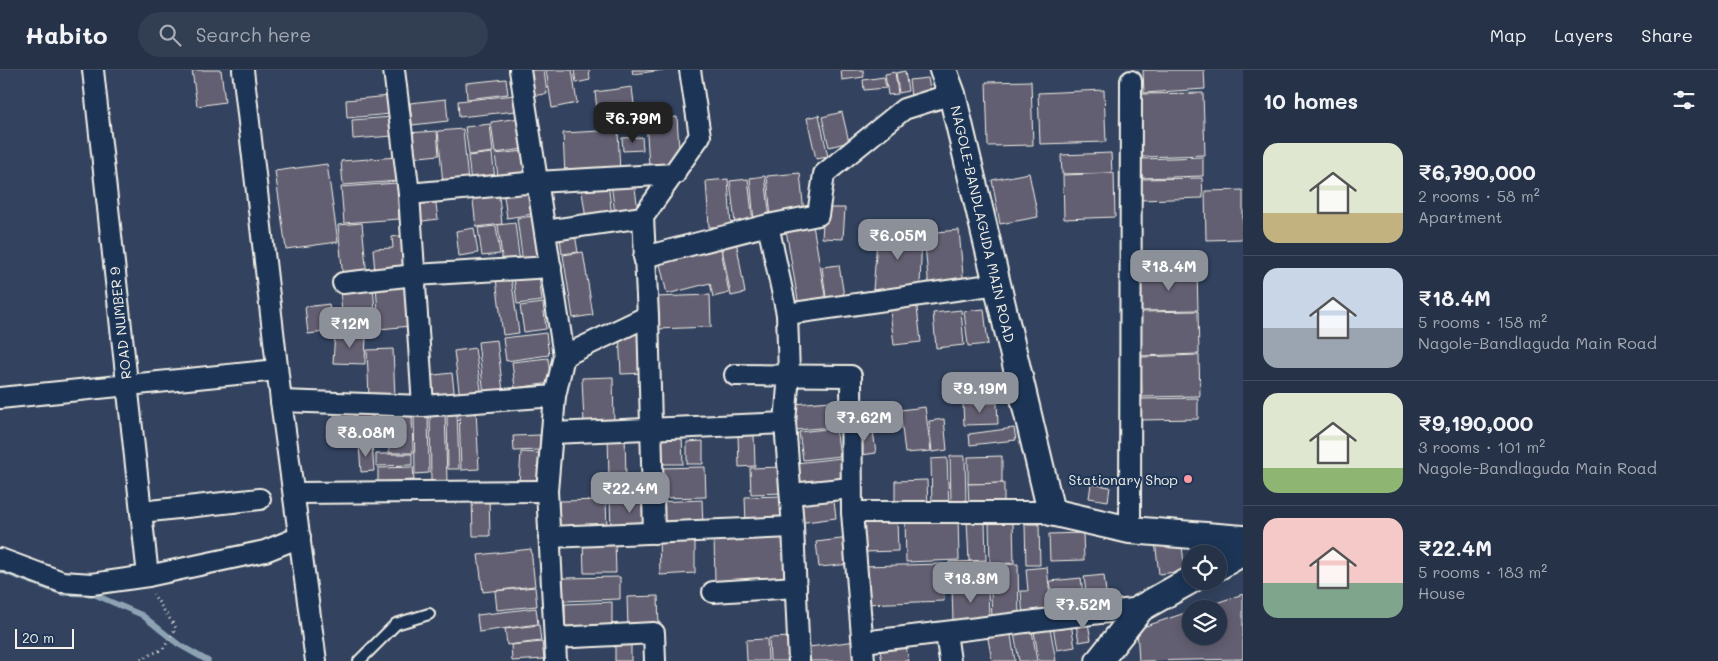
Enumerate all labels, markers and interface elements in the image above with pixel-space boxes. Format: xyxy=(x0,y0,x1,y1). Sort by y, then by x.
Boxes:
search box xyxy=(138,12,488,57)
text: Habito xyxy=(25,19,108,50)
icon: search xyxy=(156,21,184,49)
text: Search here xyxy=(196,22,311,47)
text: Map xyxy=(1490,23,1526,47)
text: Layers xyxy=(1554,23,1613,47)
text: Share xyxy=(1641,23,1693,47)
icon: filters xyxy=(1670,86,1698,114)
text: 10 homes xyxy=(1263,87,1358,114)
pin: ₹6.79M xyxy=(592,102,674,144)
street label: NAGOLE-BANDLAGUDA MAIN ROAD xyxy=(946,104,1020,344)
text: ₹6.79M xyxy=(605,107,661,128)
text: ₹6,790,000 xyxy=(1418,158,1536,185)
icon: home xyxy=(1303,163,1363,223)
text: 2 rooms · 58 m² xyxy=(1418,185,1540,206)
text: Apartment xyxy=(1418,206,1503,227)
pin: ₹6.05M xyxy=(857,218,939,261)
text: ₹6.05M xyxy=(869,224,927,245)
pin: ₹18.4M xyxy=(1128,250,1210,292)
text: ₹18.4M xyxy=(1141,255,1197,276)
street label: ROAD NUMBER 9 xyxy=(105,266,135,380)
text: ₹18.4M xyxy=(1418,284,1491,311)
icon: home xyxy=(1303,288,1363,348)
pin: ₹12M xyxy=(320,306,380,349)
text: 5 rooms · 158 m² xyxy=(1418,311,1547,332)
text: ₹12M xyxy=(330,312,370,333)
text: Nagole-Bandlaguda Main Road xyxy=(1418,332,1657,353)
pin: ₹9.19M xyxy=(939,372,1021,414)
text: ₹9.19M xyxy=(953,377,1007,398)
pin: ₹7.62M xyxy=(823,400,905,443)
text: ₹7.62M xyxy=(836,406,892,427)
text: ₹9,190,000 xyxy=(1418,409,1533,436)
icon: home xyxy=(1303,413,1363,473)
pin: ₹8.08M xyxy=(325,416,407,458)
text: ₹8.08M xyxy=(337,421,395,442)
text: 3 rooms · 101 m² xyxy=(1418,436,1545,457)
text: Nagole-Bandlaguda Main Road xyxy=(1418,457,1657,478)
place label: Stationary Shop xyxy=(1068,470,1178,489)
pin: ₹22.4M xyxy=(589,472,671,514)
marker: Stationary Shop xyxy=(1182,473,1194,485)
text: ₹22.4M xyxy=(602,477,658,498)
text: ₹22.4M xyxy=(1418,534,1492,561)
icon: home xyxy=(1303,538,1363,598)
map controls xyxy=(1182,545,1227,645)
button: locate xyxy=(1182,545,1227,590)
text: 5 rooms · 183 m² xyxy=(1418,561,1547,582)
pin: ₹13.3M xyxy=(930,562,1012,604)
text: ₹13.3M xyxy=(944,567,998,588)
text: House xyxy=(1418,582,1465,603)
pin: ₹7.52M xyxy=(1042,588,1124,630)
text: ₹7.52M xyxy=(1055,593,1111,614)
button: layers xyxy=(1182,600,1227,645)
scale bar xyxy=(15,626,74,649)
text: 20 m xyxy=(22,628,54,647)

